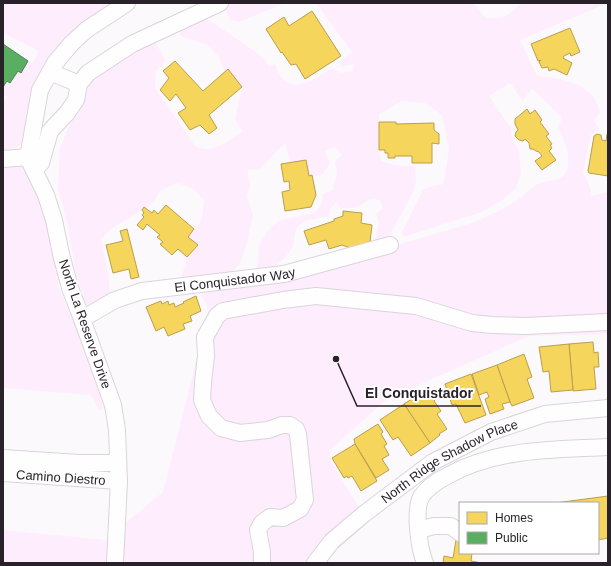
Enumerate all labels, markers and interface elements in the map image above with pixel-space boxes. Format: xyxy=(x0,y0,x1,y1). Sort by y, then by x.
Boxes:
street label: North La Reserve Drive xyxy=(56,257,114,391)
street label: El Conquistador Way xyxy=(173,264,297,295)
callout: El Conquistador xyxy=(357,380,481,406)
text: El Conquistador xyxy=(365,385,474,401)
street label: North Ridge Shadow Place xyxy=(378,416,520,506)
street label: Camino Diestro xyxy=(16,466,106,488)
legend xyxy=(459,502,599,554)
text: Homes xyxy=(495,511,533,525)
text: Public xyxy=(495,531,528,545)

